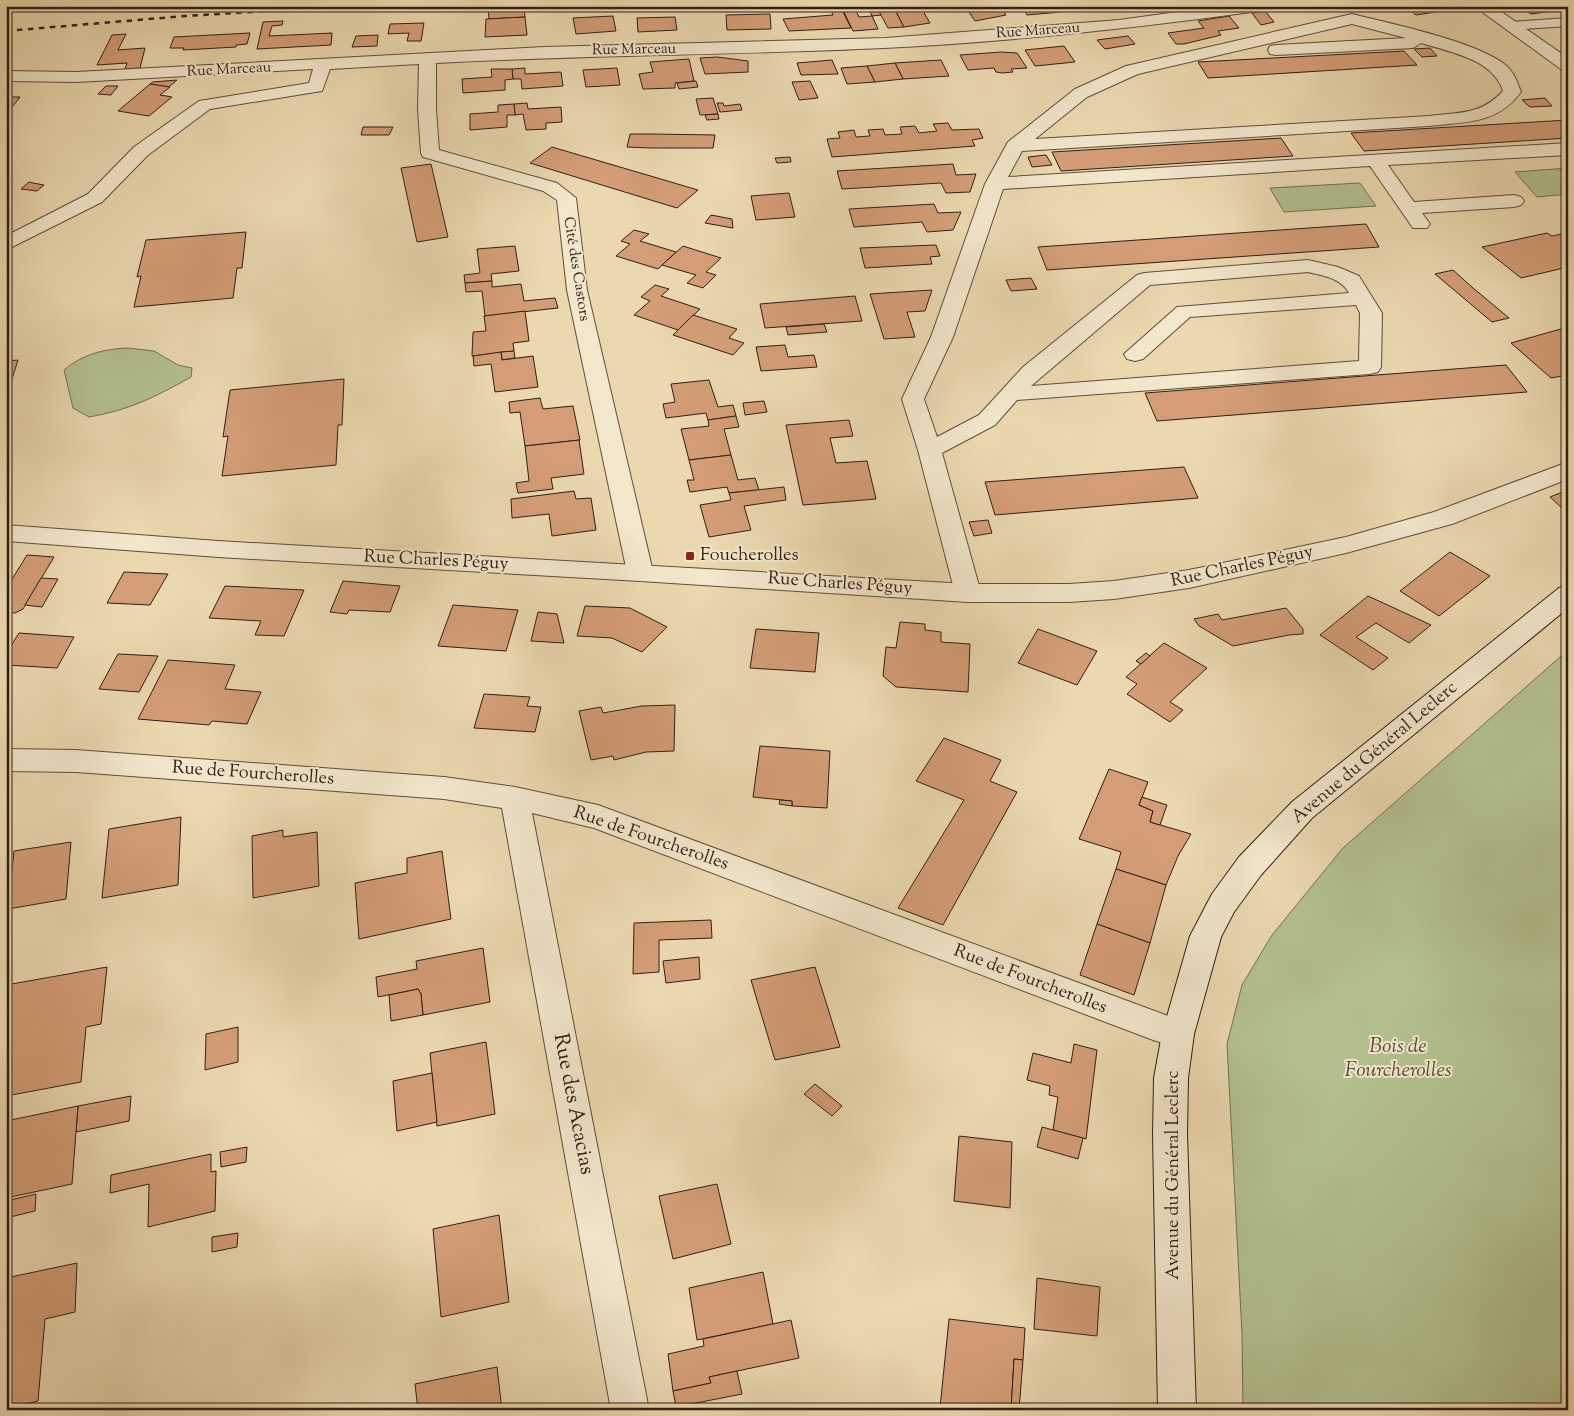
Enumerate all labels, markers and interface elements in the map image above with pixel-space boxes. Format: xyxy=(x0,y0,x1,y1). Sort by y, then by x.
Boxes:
street label: Rue Marceau xyxy=(995,18,1081,44)
street label: Rue Marceau xyxy=(592,39,677,61)
street label: Rue Marceau xyxy=(186,57,272,83)
street label: Cité des Castors xyxy=(557,215,595,323)
street label: Rue Charles Péguy xyxy=(1168,539,1316,595)
place label: Foucherolles xyxy=(700,543,799,569)
street label: Rue Charles Péguy xyxy=(363,544,509,578)
marker: Foucherolles xyxy=(684,550,696,562)
street label: Rue Charles Péguy xyxy=(767,566,913,602)
street label: Avenue du Général Leclerc xyxy=(1286,676,1464,830)
street label: Rue de Fourcherolles xyxy=(171,755,335,793)
street label: Rue de Fourcherolles xyxy=(570,800,732,878)
street label: Rue de Fourcherolles xyxy=(949,939,1111,1021)
street label: Rue des Acacias xyxy=(545,1031,601,1177)
park label: Bois de Fourcherolles xyxy=(1344,1032,1452,1086)
street label: Avenue du Général Leclerc xyxy=(1161,1070,1187,1280)

